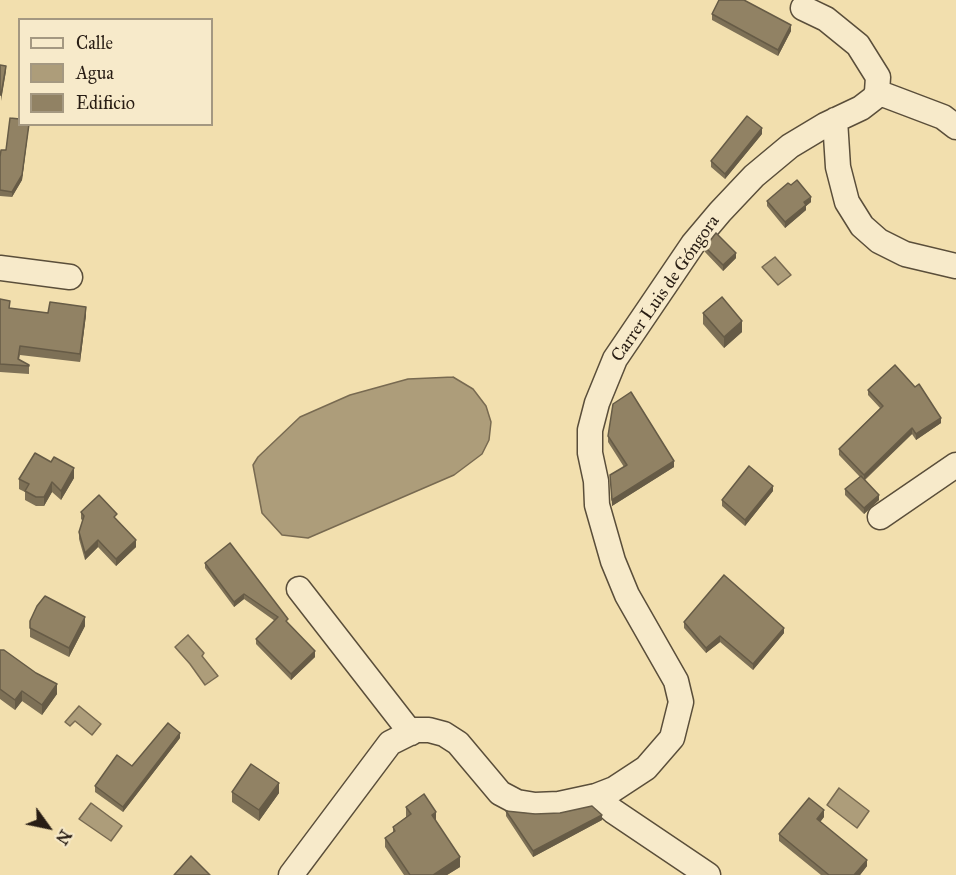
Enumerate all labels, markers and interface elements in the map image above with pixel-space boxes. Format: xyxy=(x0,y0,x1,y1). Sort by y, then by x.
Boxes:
legend xyxy=(18,18,213,126)
text: Calle xyxy=(76,32,113,54)
text: Agua xyxy=(76,62,114,84)
text: Edificio xyxy=(76,92,135,114)
street label: Carrer Luis de Góngora xyxy=(607,212,725,366)
north arrow xyxy=(18,797,78,857)
text: N xyxy=(52,826,75,848)

